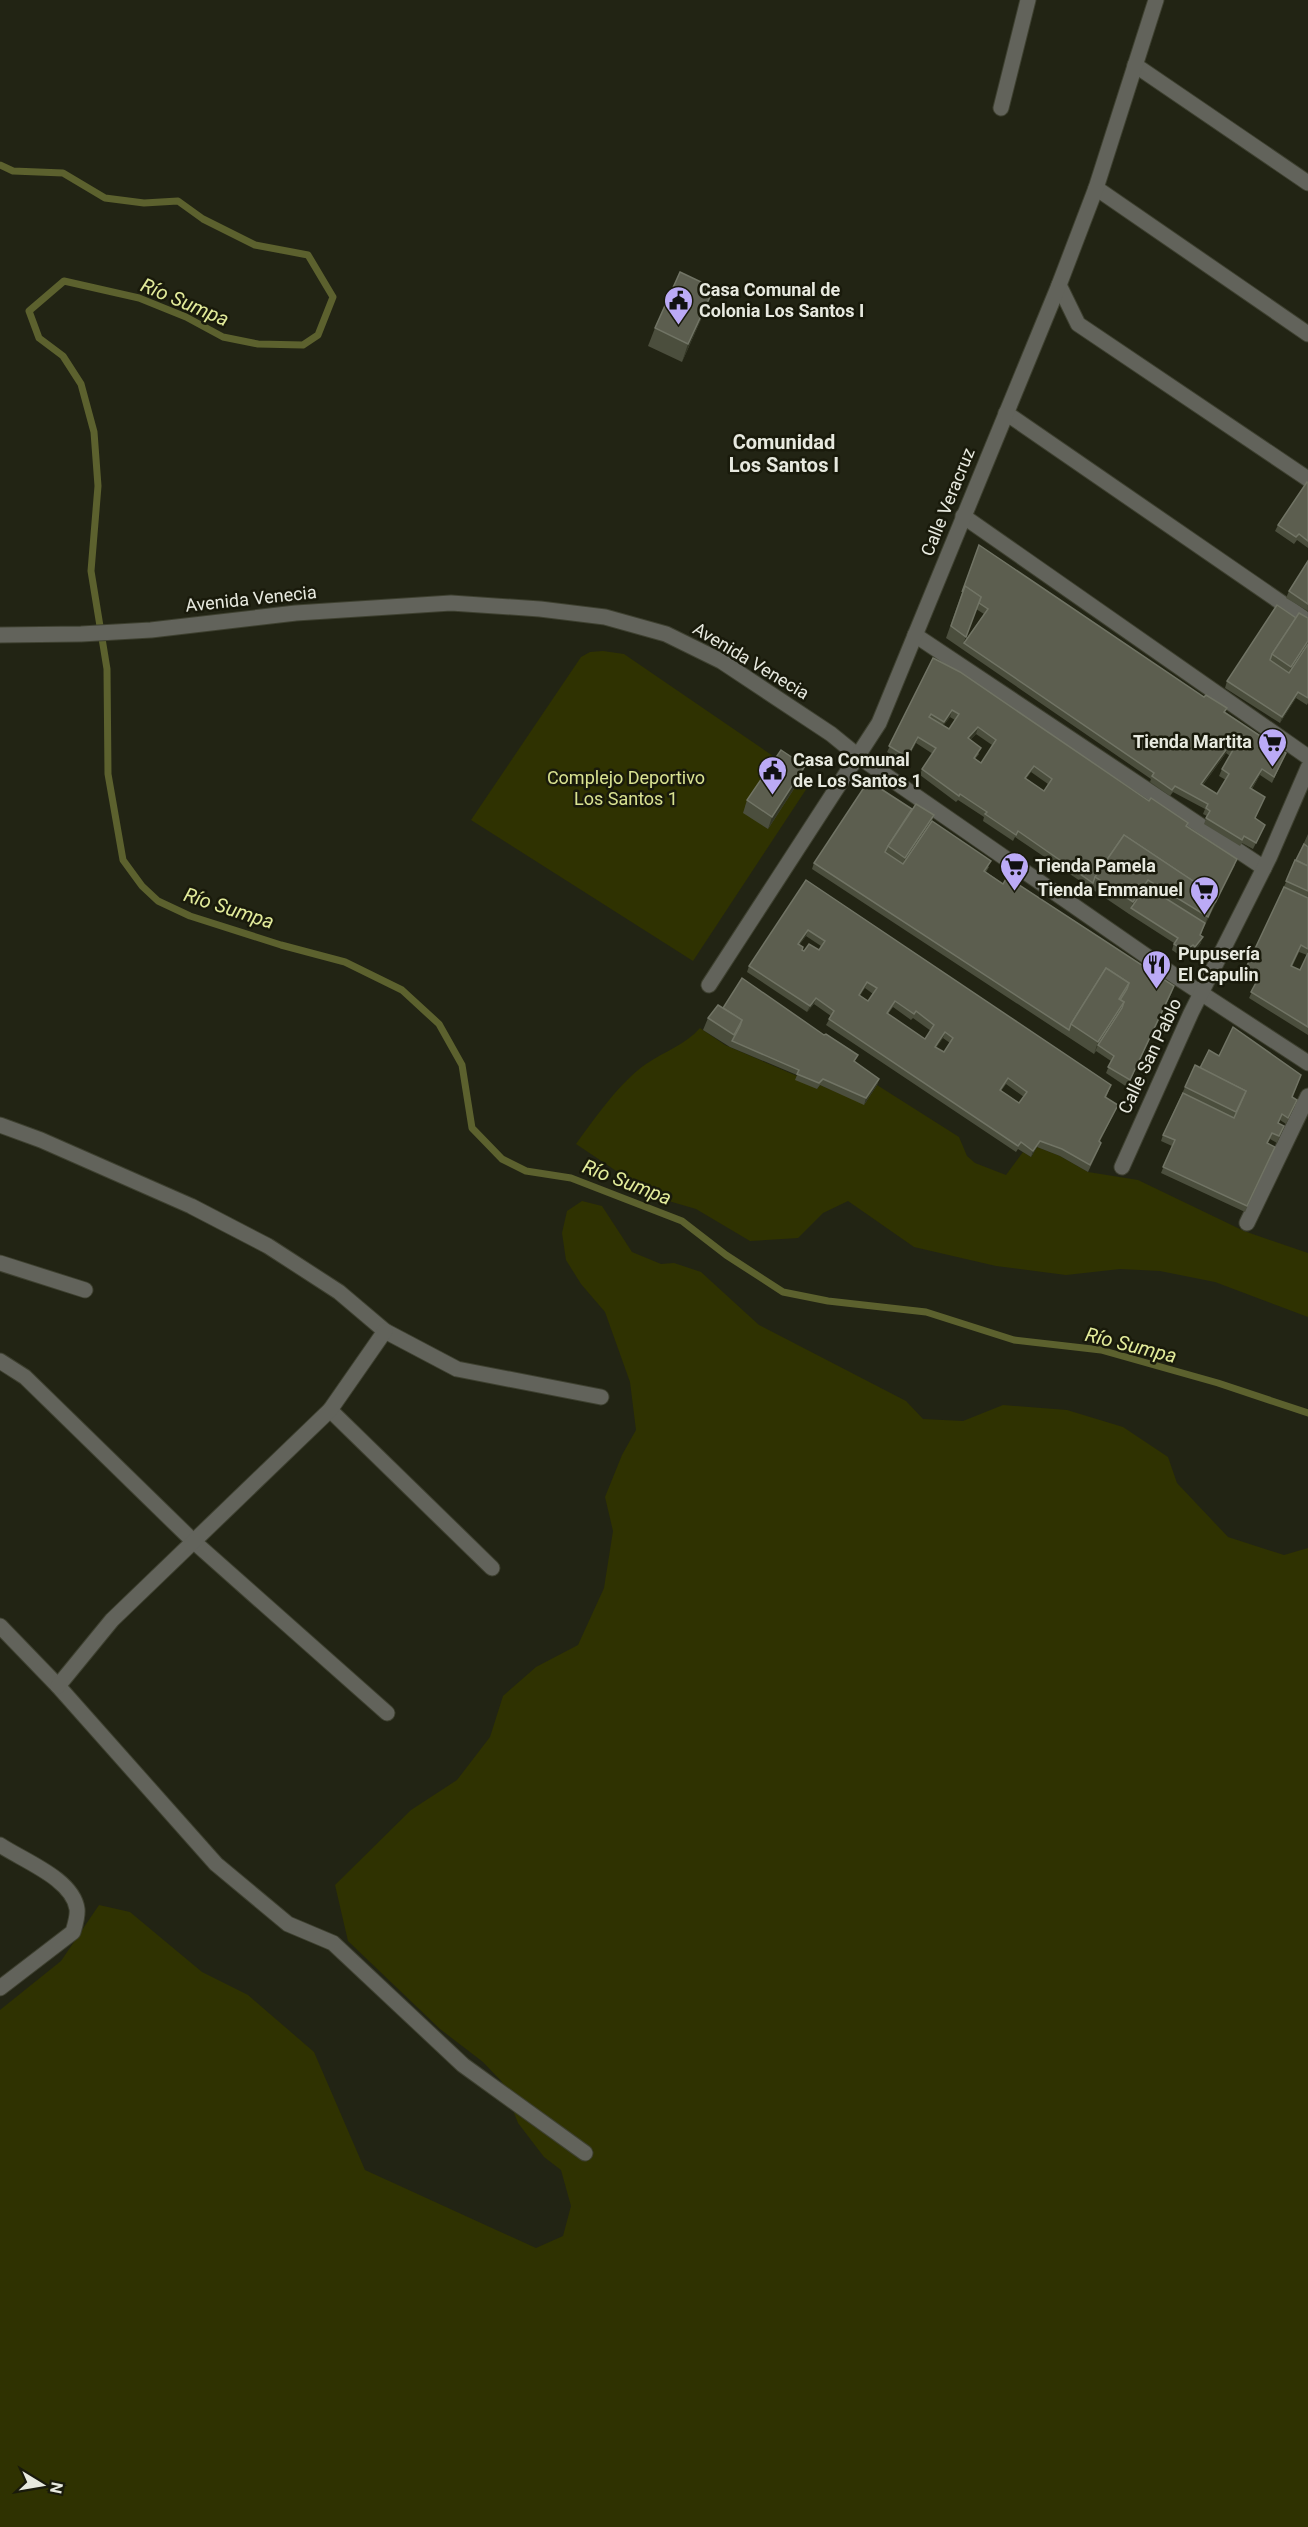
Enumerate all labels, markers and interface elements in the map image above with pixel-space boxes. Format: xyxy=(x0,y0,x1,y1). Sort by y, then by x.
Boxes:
water label: Río Sumpa xyxy=(137,273,233,331)
place label: Casa Comunal de Colonia Los Santos I xyxy=(699,279,864,321)
public building icon: Casa Comunal de Colonia Los Santos I xyxy=(662,284,694,326)
district label: Comunidad Los Santos I xyxy=(729,430,839,477)
street label: Calle Veracruz xyxy=(916,445,979,559)
street label: Avenida Venecia xyxy=(184,581,318,616)
street label: Avenida Venecia xyxy=(689,618,813,704)
supermarket icon: Tienda Martita xyxy=(1257,726,1289,768)
place label: Tienda Martita xyxy=(1133,731,1252,752)
place label: Casa Comunal de Los Santos 1 xyxy=(793,749,922,791)
public building icon: Casa Comunal de Los Santos 1 xyxy=(756,754,788,796)
park label: Complejo Deportivo Los Santos 1 xyxy=(547,767,705,809)
supermarket icon: Tienda Pamela xyxy=(998,850,1030,892)
place label: Tienda Pamela xyxy=(1035,855,1156,876)
supermarket icon: Tienda Emmanuel xyxy=(1188,874,1220,916)
place label: Tienda Emmanuel xyxy=(1037,879,1183,900)
water label: Río Sumpa xyxy=(181,882,277,934)
place label: Pupusería El Capulin xyxy=(1178,943,1260,985)
restaurant icon: Pupusería El Capulin xyxy=(1141,948,1173,990)
street label: Calle San Pablo xyxy=(1114,995,1185,1117)
water label: Río Sumpa xyxy=(579,1154,675,1210)
water label: Río Sumpa xyxy=(1083,1322,1179,1368)
north arrow xyxy=(12,2455,72,2515)
text: N xyxy=(46,2480,67,2495)

